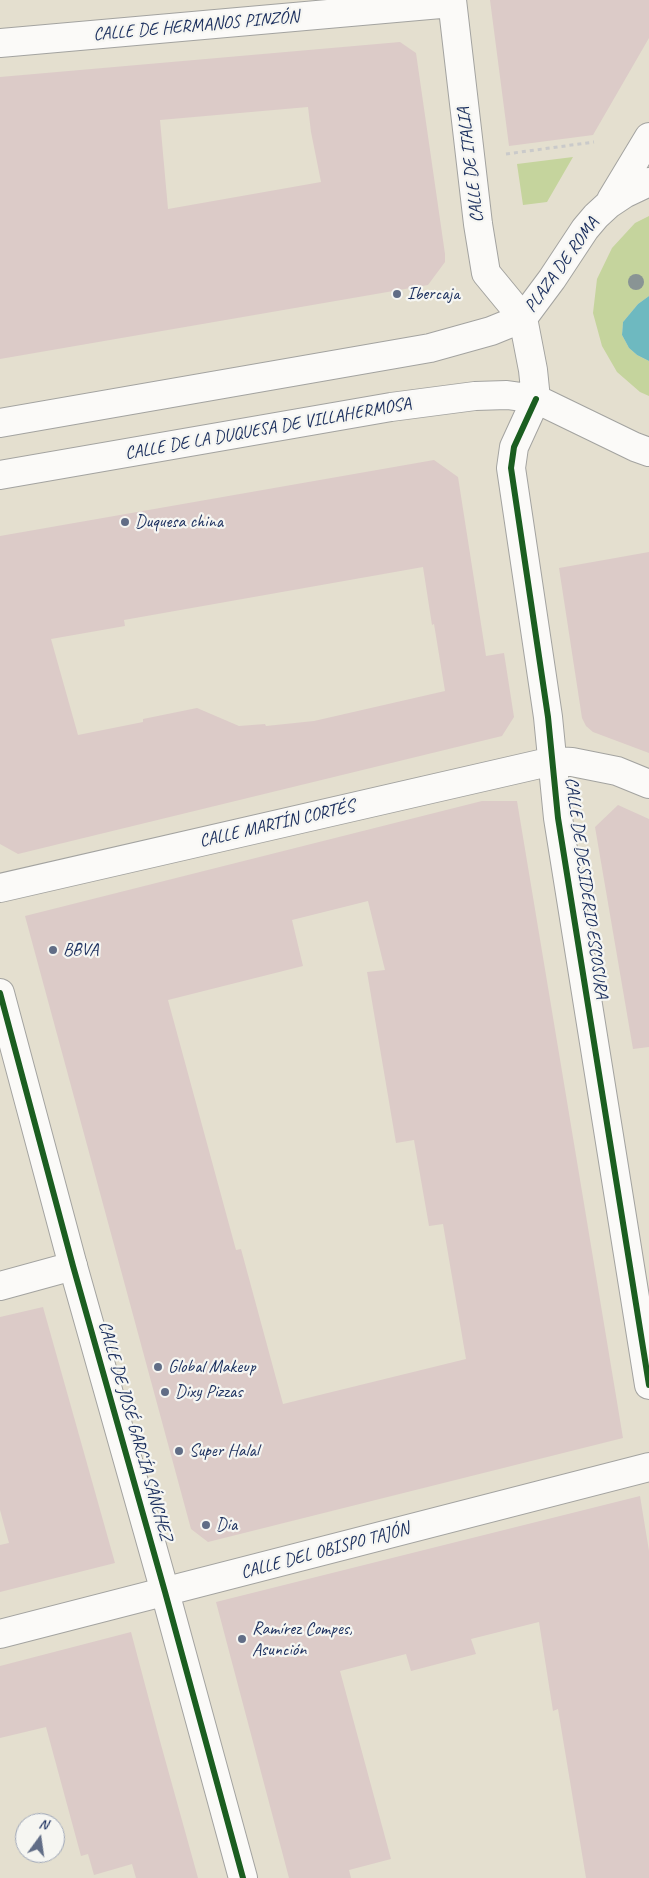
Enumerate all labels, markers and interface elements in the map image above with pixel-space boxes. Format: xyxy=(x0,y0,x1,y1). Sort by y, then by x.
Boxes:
street label: CALLE DE HERMANOS PINZÓN xyxy=(92,6,300,46)
street label: CALLE DE ITALIA xyxy=(453,106,489,224)
street label: PLAZA DE ROMA xyxy=(520,213,604,317)
place label: Ibercaja xyxy=(407,283,460,305)
marker: Ibercaja xyxy=(391,288,403,300)
street label: CALLE DE LA DUQUESA DE VILLAHERMOSA xyxy=(123,393,413,465)
place label: Duquesa china xyxy=(135,511,223,533)
marker: Duquesa china xyxy=(119,516,131,528)
street label: CALLE DE DESIDERIO ESCOSURA xyxy=(560,776,612,1000)
street label: CALLE MARTÍN CORTÉS xyxy=(197,796,357,852)
place label: BBVA xyxy=(63,939,98,961)
marker: BBVA xyxy=(47,944,59,956)
street label: CALLE DE JOSÉ GARCÍA SÁNCHEZ xyxy=(93,1319,177,1543)
place label: Global Makeup xyxy=(168,1356,255,1378)
marker: Global Makeup xyxy=(152,1361,164,1373)
place label: Dixy Pizzas xyxy=(175,1381,242,1403)
marker: Dixy Pizzas xyxy=(159,1386,171,1398)
place label: Super Halal xyxy=(189,1440,259,1462)
marker: Super Halal xyxy=(173,1445,185,1457)
place label: Dia xyxy=(216,1514,237,1536)
street label: CALLE DEL OBISPO TAJÓN xyxy=(238,1518,412,1584)
marker: Dia xyxy=(200,1519,212,1531)
place label: Ramírez Compes, Asunción xyxy=(252,1618,352,1660)
marker: Ramírez Compes, Asunción xyxy=(236,1633,248,1645)
north arrow xyxy=(15,1813,65,1863)
text: N xyxy=(37,1815,50,1833)

